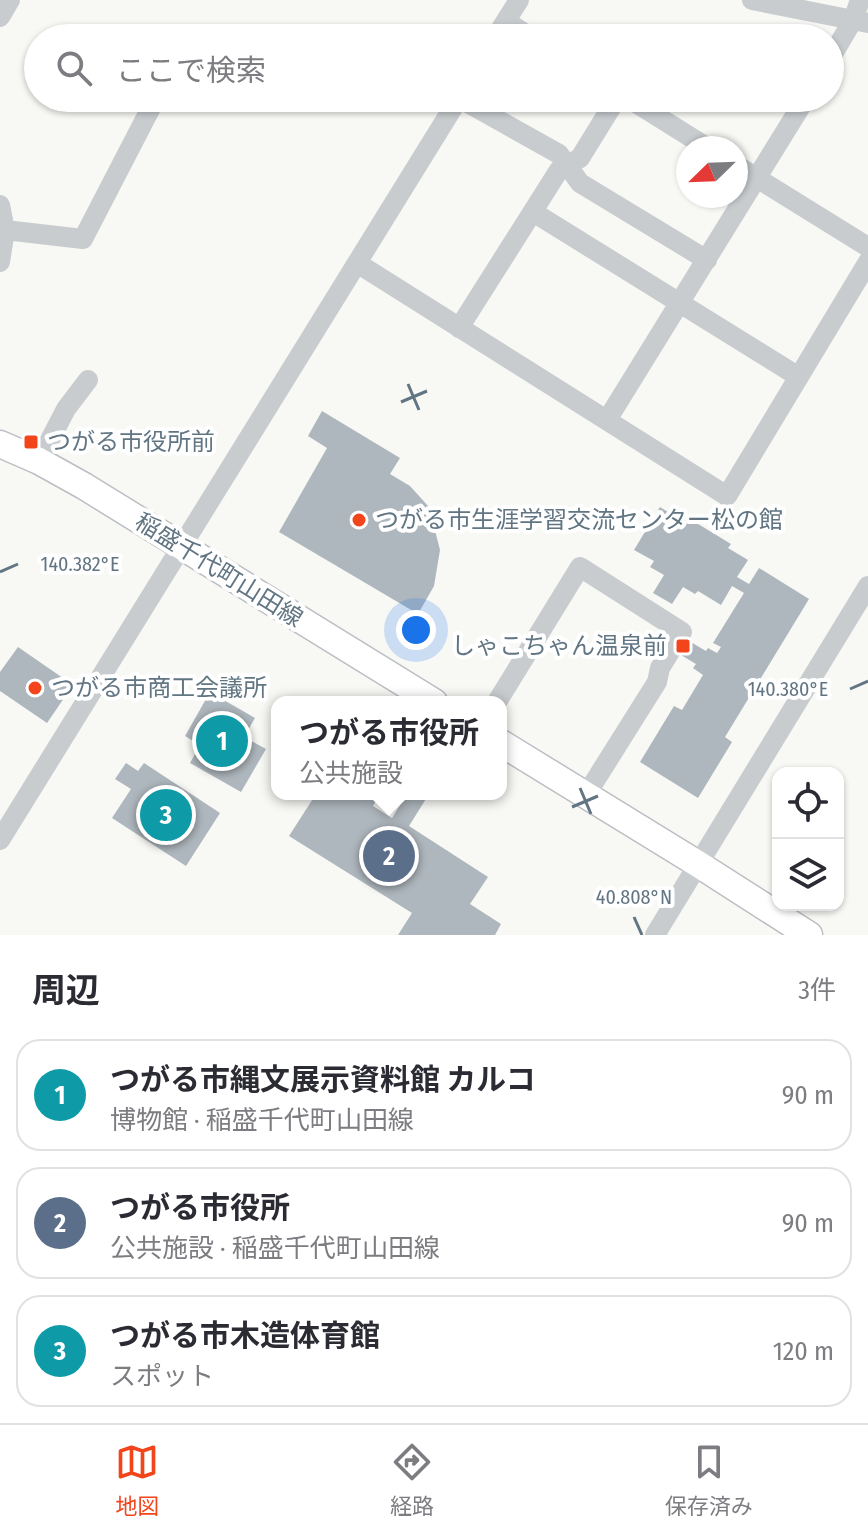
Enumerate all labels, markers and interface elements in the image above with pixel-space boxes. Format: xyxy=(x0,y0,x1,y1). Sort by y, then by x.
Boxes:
search box xyxy=(24,24,844,112)
icon: search xyxy=(52,46,96,90)
text: ここで検索 xyxy=(116,53,266,89)
north arrow xyxy=(676,136,748,208)
place label: つがる市役所前 xyxy=(47,428,215,456)
marker: つがる市役所前 xyxy=(22,433,40,451)
place label: つがる市生涯学習交流センター松の館 xyxy=(375,506,783,534)
street label: 稲盛千代町山田線 xyxy=(130,507,308,633)
marker: つがる市生涯学習交流センター松の館 xyxy=(350,511,368,529)
text: 140.382°E xyxy=(41,552,119,576)
your location xyxy=(396,610,436,650)
place label: しゃこちゃん温泉前 xyxy=(451,632,667,660)
marker: しゃこちゃん温泉前 xyxy=(674,637,692,655)
place label: つがる市商工会議所 xyxy=(51,674,267,702)
text: 140.380°E xyxy=(748,677,828,701)
marker: つがる市商工会議所 xyxy=(26,679,44,697)
popup xyxy=(271,696,507,800)
pin: 1 xyxy=(196,711,248,771)
text: つがる市役所 xyxy=(299,715,479,751)
text: 公共施設 xyxy=(299,758,403,789)
map controls xyxy=(772,767,844,911)
button: locate xyxy=(772,767,844,839)
pin: 3 xyxy=(140,785,192,845)
pin: 2 xyxy=(363,826,415,886)
button: layers xyxy=(772,839,844,911)
text: 40.808°N xyxy=(596,885,672,909)
text: 周辺 xyxy=(32,970,100,1011)
text: 3件 xyxy=(798,975,836,1006)
text: つがる市縄文展示資料館 カルコ xyxy=(110,1062,536,1098)
text: 1 xyxy=(55,1080,66,1111)
text: 90 m xyxy=(782,1080,834,1111)
text: 博物館 · 稲盛千代町山田線 xyxy=(110,1105,414,1136)
text: つがる市役所 xyxy=(110,1190,290,1226)
text: 2 xyxy=(54,1208,66,1239)
text: 90 m xyxy=(782,1208,834,1239)
text: 公共施設 · 稲盛千代町山田線 xyxy=(110,1233,440,1264)
text: つがる市木造体育館 xyxy=(110,1318,380,1354)
text: 3 xyxy=(54,1336,66,1367)
text: 120 m xyxy=(773,1336,834,1367)
text: スポット xyxy=(110,1361,214,1392)
tab: 地図 xyxy=(115,1440,159,1520)
tab: 経路 xyxy=(390,1440,434,1520)
tab: 保存済み xyxy=(665,1440,753,1520)

